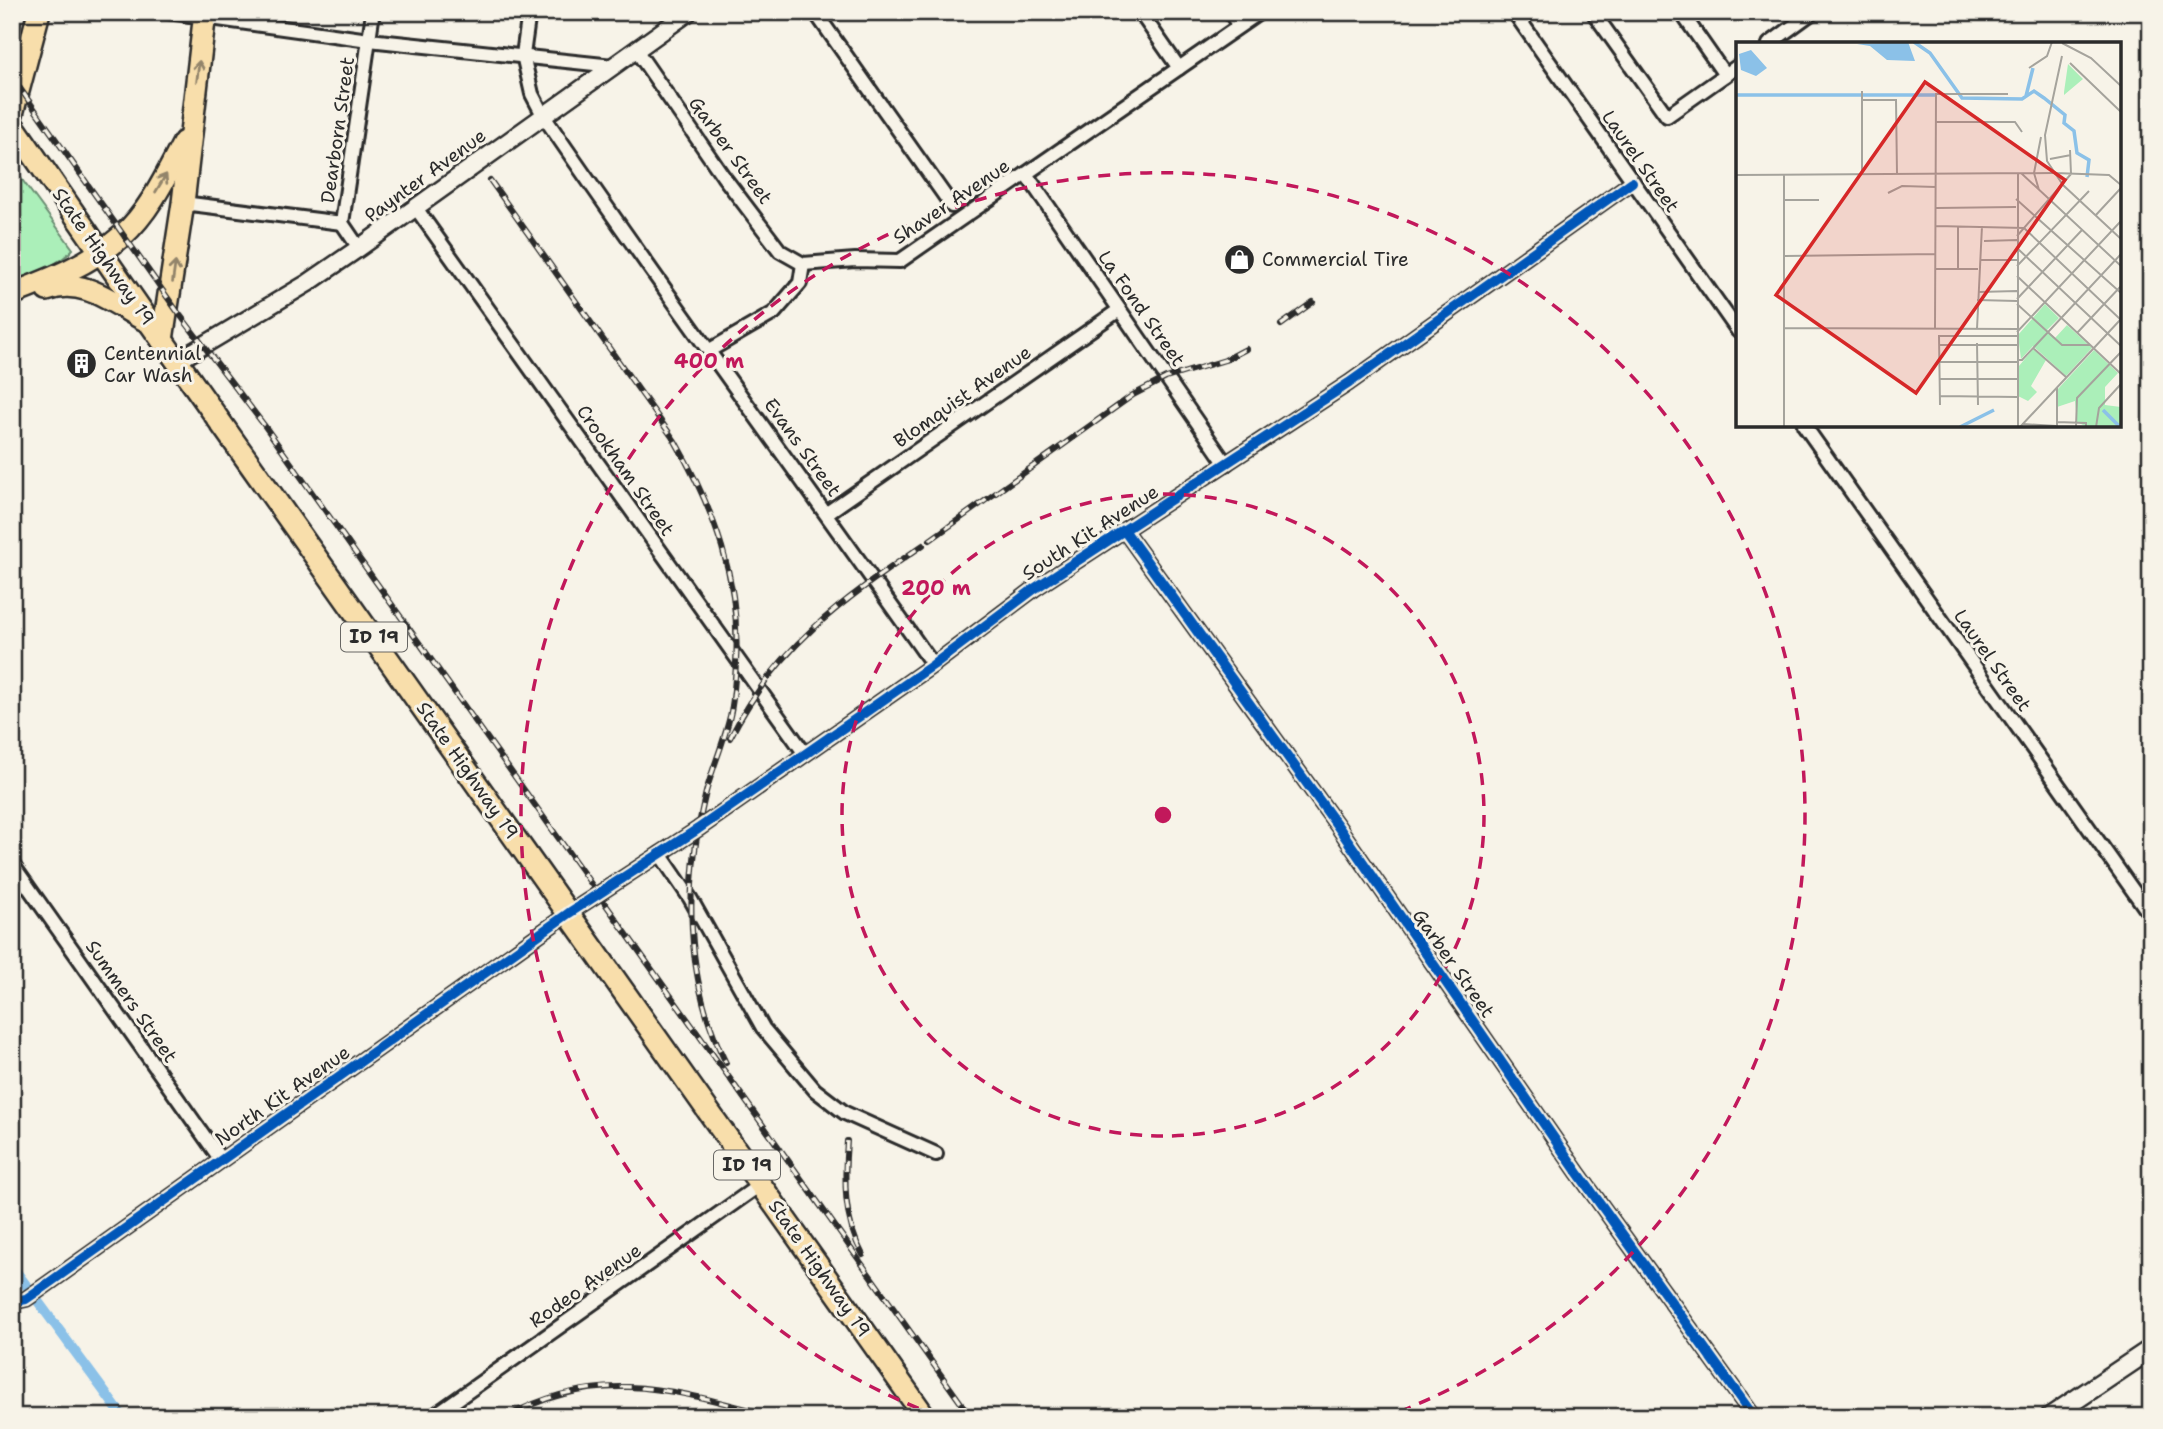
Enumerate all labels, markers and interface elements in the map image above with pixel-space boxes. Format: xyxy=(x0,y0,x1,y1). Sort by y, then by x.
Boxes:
inset map xyxy=(1736,42,2121,427)
street label: Dearborn Street xyxy=(315,55,360,205)
one-way arrow xyxy=(191,61,204,83)
street label: Garber Street xyxy=(683,92,778,209)
street label: Laurel Street xyxy=(1596,105,1685,217)
street label: Paynter Avenue xyxy=(360,123,491,228)
street label: Shaver Avenue xyxy=(888,153,1015,250)
one-way arrow xyxy=(155,174,169,194)
street label: State Highway 19 xyxy=(47,183,160,330)
shop icon: Commercial Tire xyxy=(1222,242,1256,276)
street label: La Fond Street xyxy=(1092,245,1191,371)
place label: Commercial Tire xyxy=(1262,247,1409,272)
one-way arrow xyxy=(167,262,180,284)
street label: Blomquist Avenue xyxy=(888,340,1036,453)
place label: Centennial Car Wash xyxy=(104,341,202,388)
building icon: Centennial Car Wash xyxy=(64,347,98,381)
text: 400 m xyxy=(674,347,744,375)
street label: Evans Street xyxy=(758,393,847,501)
street label: Crookham Street xyxy=(571,400,680,541)
street label: South Kit Avenue xyxy=(1017,479,1163,586)
text: 200 m xyxy=(901,574,971,602)
street label: Laurel Street xyxy=(1948,604,2037,716)
road number: ID 19 xyxy=(341,622,407,652)
street label: State Highway 19 xyxy=(411,697,524,844)
centre of rings xyxy=(1151,803,1175,827)
street label: Garber Street xyxy=(1407,904,1500,1023)
street label: Summers Street xyxy=(80,935,183,1067)
street label: North Kit Avenue xyxy=(210,1039,355,1151)
road number: ID 19 xyxy=(714,1150,780,1180)
street label: State Highway 19 xyxy=(763,1195,876,1342)
street label: Rodeo Avenue xyxy=(524,1237,646,1333)

